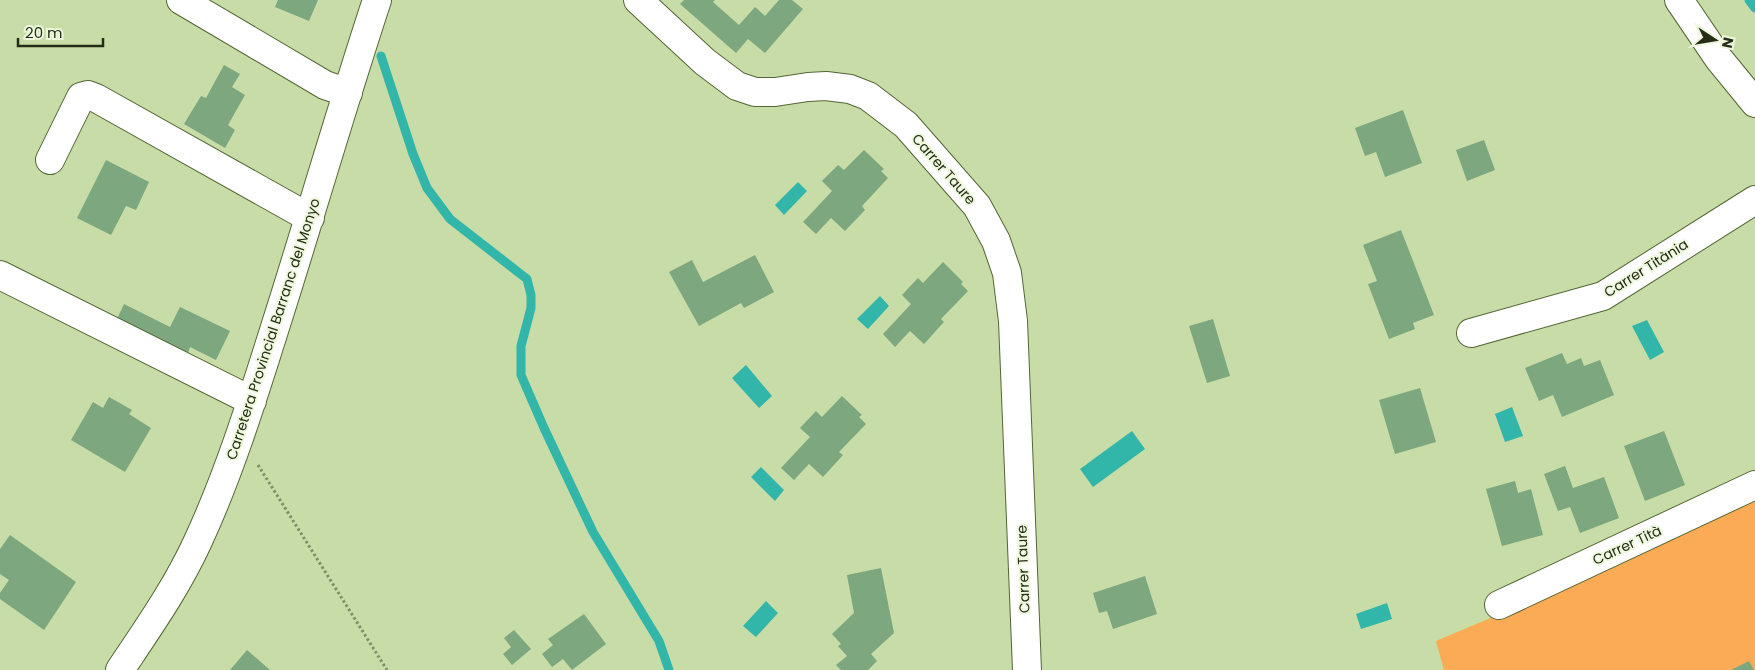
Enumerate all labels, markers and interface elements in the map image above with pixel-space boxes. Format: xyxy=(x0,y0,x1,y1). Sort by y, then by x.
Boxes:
scale bar xyxy=(18,15,102,47)
north arrow xyxy=(1690,15,1740,65)
text: 20 m xyxy=(25,22,63,43)
text: N xyxy=(1717,35,1739,50)
street label: Carrer Taure xyxy=(907,129,981,209)
street label: Carretera Provincial Barranc del Monyo xyxy=(221,196,325,462)
street label: Carrer Titània xyxy=(1600,234,1692,302)
street label: Carrer Tità xyxy=(1589,520,1665,570)
street label: Carrer Taure xyxy=(1011,524,1035,613)

